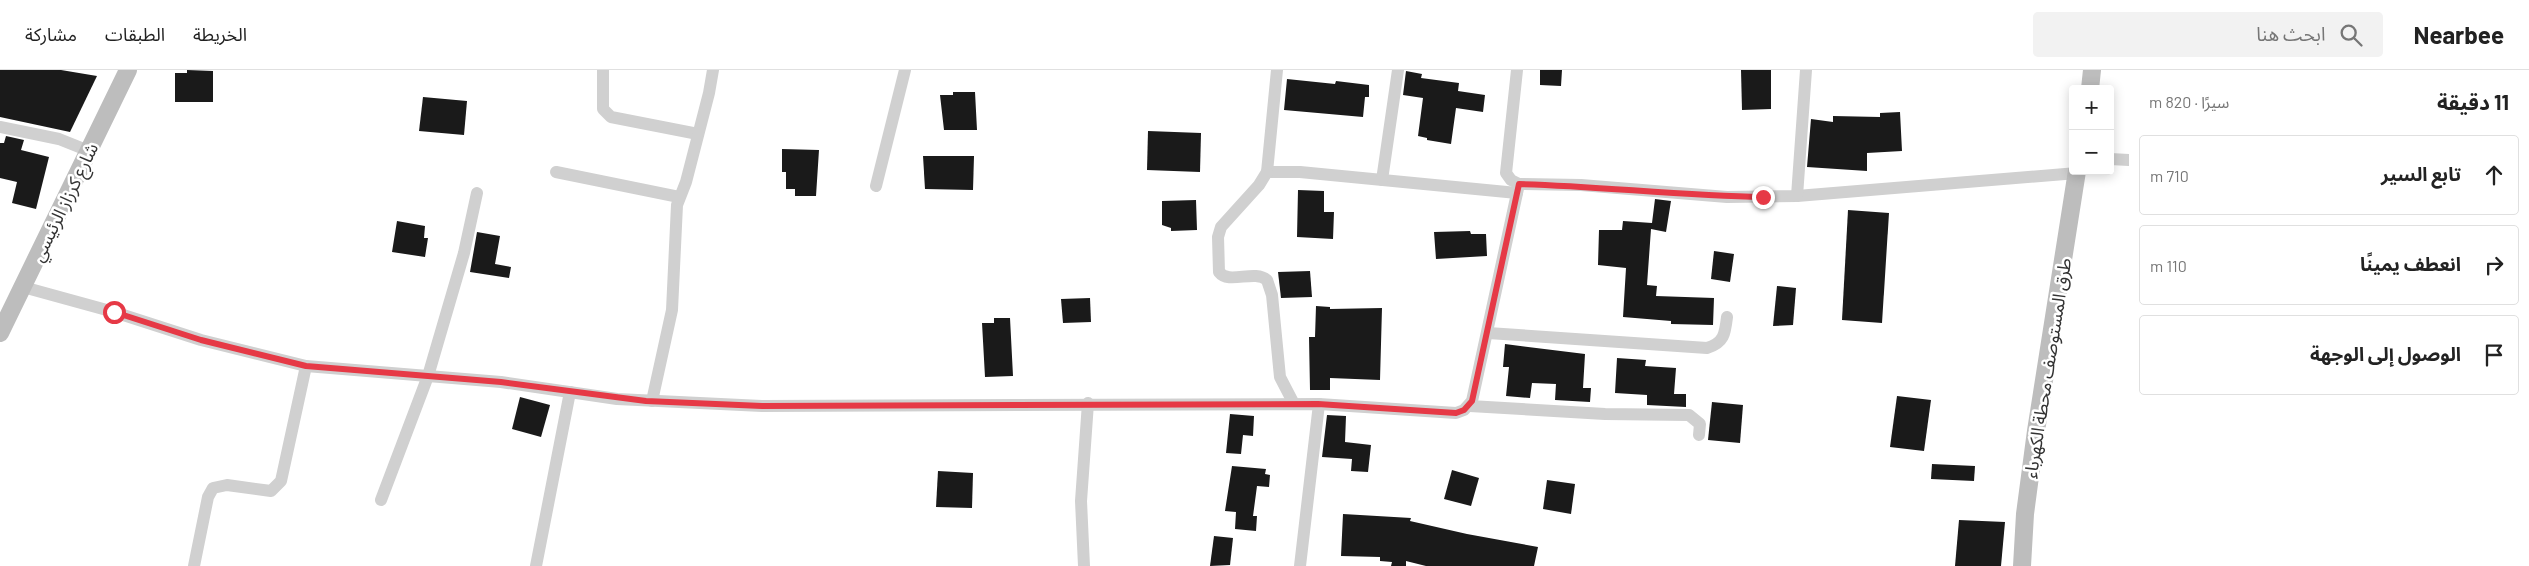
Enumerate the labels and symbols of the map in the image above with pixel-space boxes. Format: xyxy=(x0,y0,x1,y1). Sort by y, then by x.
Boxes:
street label: شارع كرزاز الرئيسي xyxy=(26,139,106,267)
route end xyxy=(1752,186,1775,209)
street label: طرق المستوصف محطة الكهرباء xyxy=(2019,256,2076,480)
route start xyxy=(103,301,126,324)

